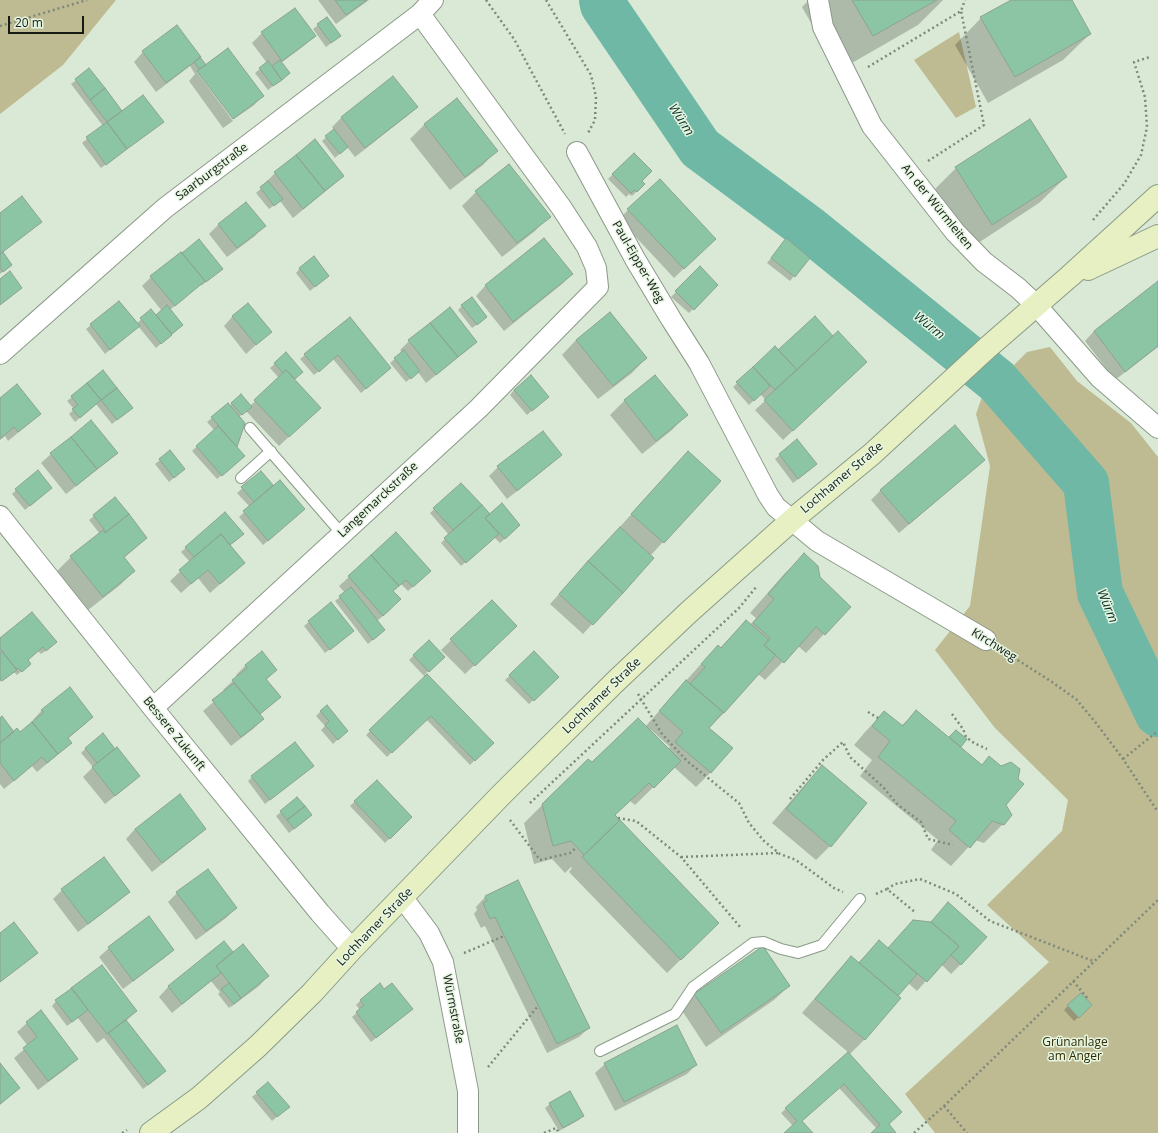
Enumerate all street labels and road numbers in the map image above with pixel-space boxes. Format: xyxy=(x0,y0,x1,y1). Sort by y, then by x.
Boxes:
street label: Saarburgstraße xyxy=(173,140,251,204)
street label: An der Würmleiten xyxy=(898,161,976,253)
street label: Paul-Eipper-Weg xyxy=(609,218,667,306)
street label: Lochhamer Straße xyxy=(798,439,886,517)
street label: Langemarckstraße xyxy=(335,459,421,541)
street label: Kirchweg xyxy=(969,625,1019,665)
street label: Lochhamer Straße xyxy=(560,655,644,737)
street label: Bessere Zukunft xyxy=(140,694,208,774)
street label: Lochhamer Straße xyxy=(334,885,416,969)
street label: Würmstraße xyxy=(439,973,467,1045)

